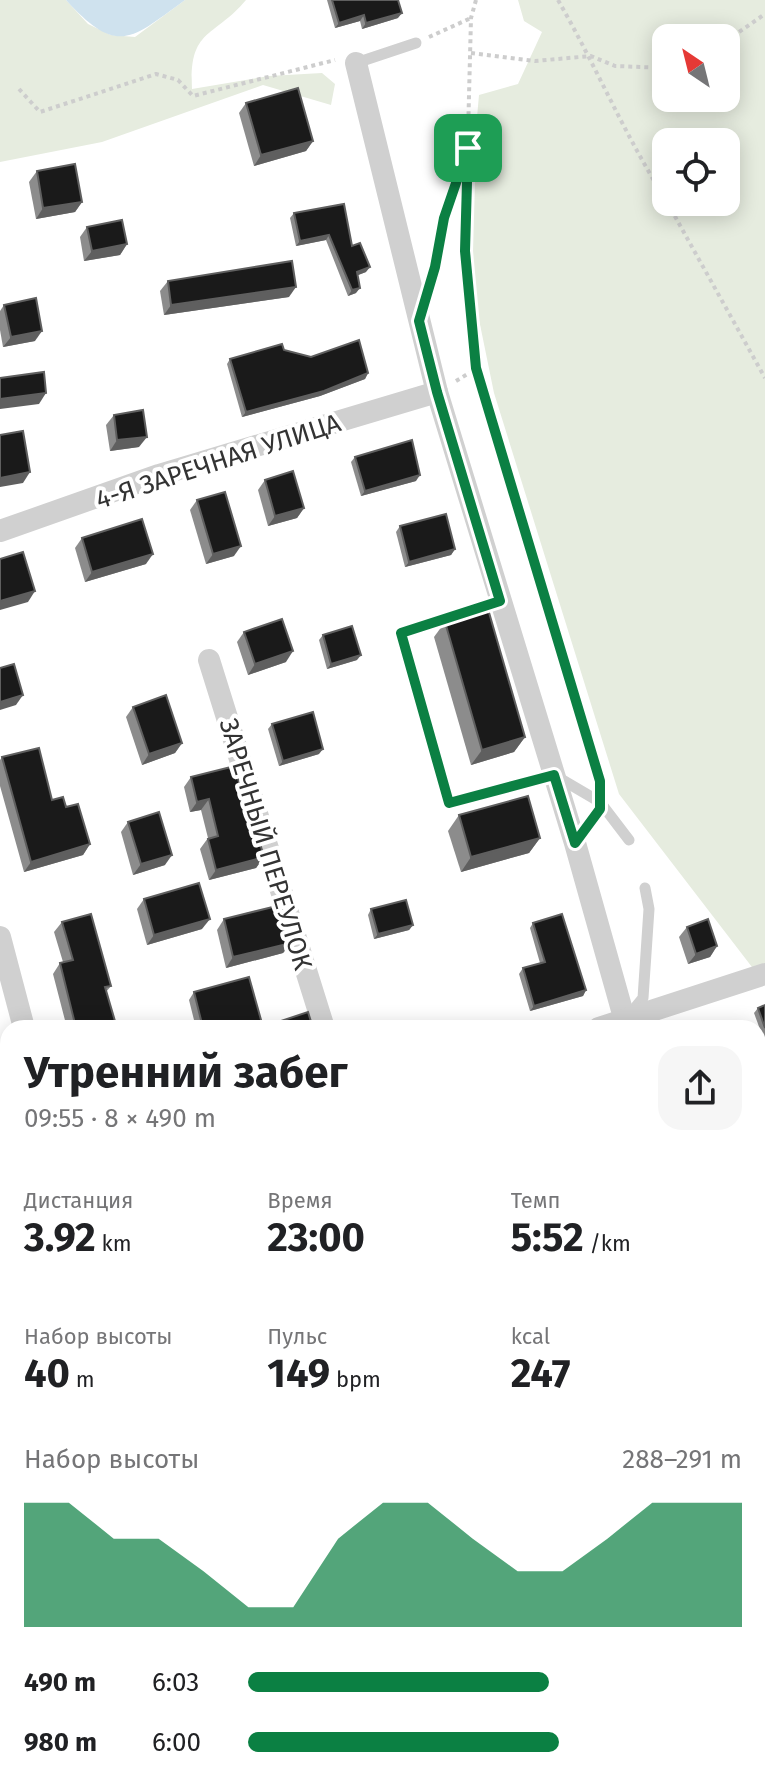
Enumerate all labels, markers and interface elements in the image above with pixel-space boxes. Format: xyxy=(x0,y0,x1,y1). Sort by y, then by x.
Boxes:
north arrow xyxy=(652,24,740,112)
map controls xyxy=(652,24,740,216)
pin xyxy=(434,114,502,182)
icon: arrive xyxy=(446,126,490,170)
button: locate xyxy=(652,128,740,216)
street label: 4-Я ЗАРЕЧНАЯ УЛИЦА xyxy=(92,407,345,516)
street label: ЗАРЕЧНЫЙ ПЕРЕУЛОК xyxy=(213,715,319,974)
text: Утренний забег xyxy=(24,1046,348,1099)
button: share xyxy=(658,1046,742,1130)
text: 09:55 · 8 × 490 m xyxy=(24,1103,216,1134)
text: Дистанция xyxy=(24,1187,133,1214)
text: Время xyxy=(267,1187,333,1214)
text: Темп xyxy=(511,1187,561,1214)
text: 3.92 xyxy=(24,1214,96,1262)
text: 23:00 xyxy=(267,1214,365,1262)
text: 5:52 xyxy=(511,1214,584,1262)
text: km xyxy=(96,1230,132,1257)
text: /km xyxy=(584,1230,631,1257)
text: Набор высоты xyxy=(24,1323,172,1350)
text: Пульс xyxy=(267,1323,327,1350)
text: kcal xyxy=(511,1323,550,1350)
text: 40 xyxy=(24,1350,70,1398)
text: 149 xyxy=(267,1350,330,1398)
text: 247 xyxy=(511,1350,570,1398)
text: m xyxy=(70,1366,95,1393)
text: bpm xyxy=(330,1366,381,1393)
text: Набор высоты xyxy=(24,1444,199,1475)
text: 288–291 m xyxy=(622,1444,742,1475)
text: 490 m xyxy=(24,1667,96,1698)
text: 6:03 xyxy=(152,1667,199,1698)
text: 980 m xyxy=(24,1727,97,1758)
text: 6:00 xyxy=(152,1727,201,1758)

